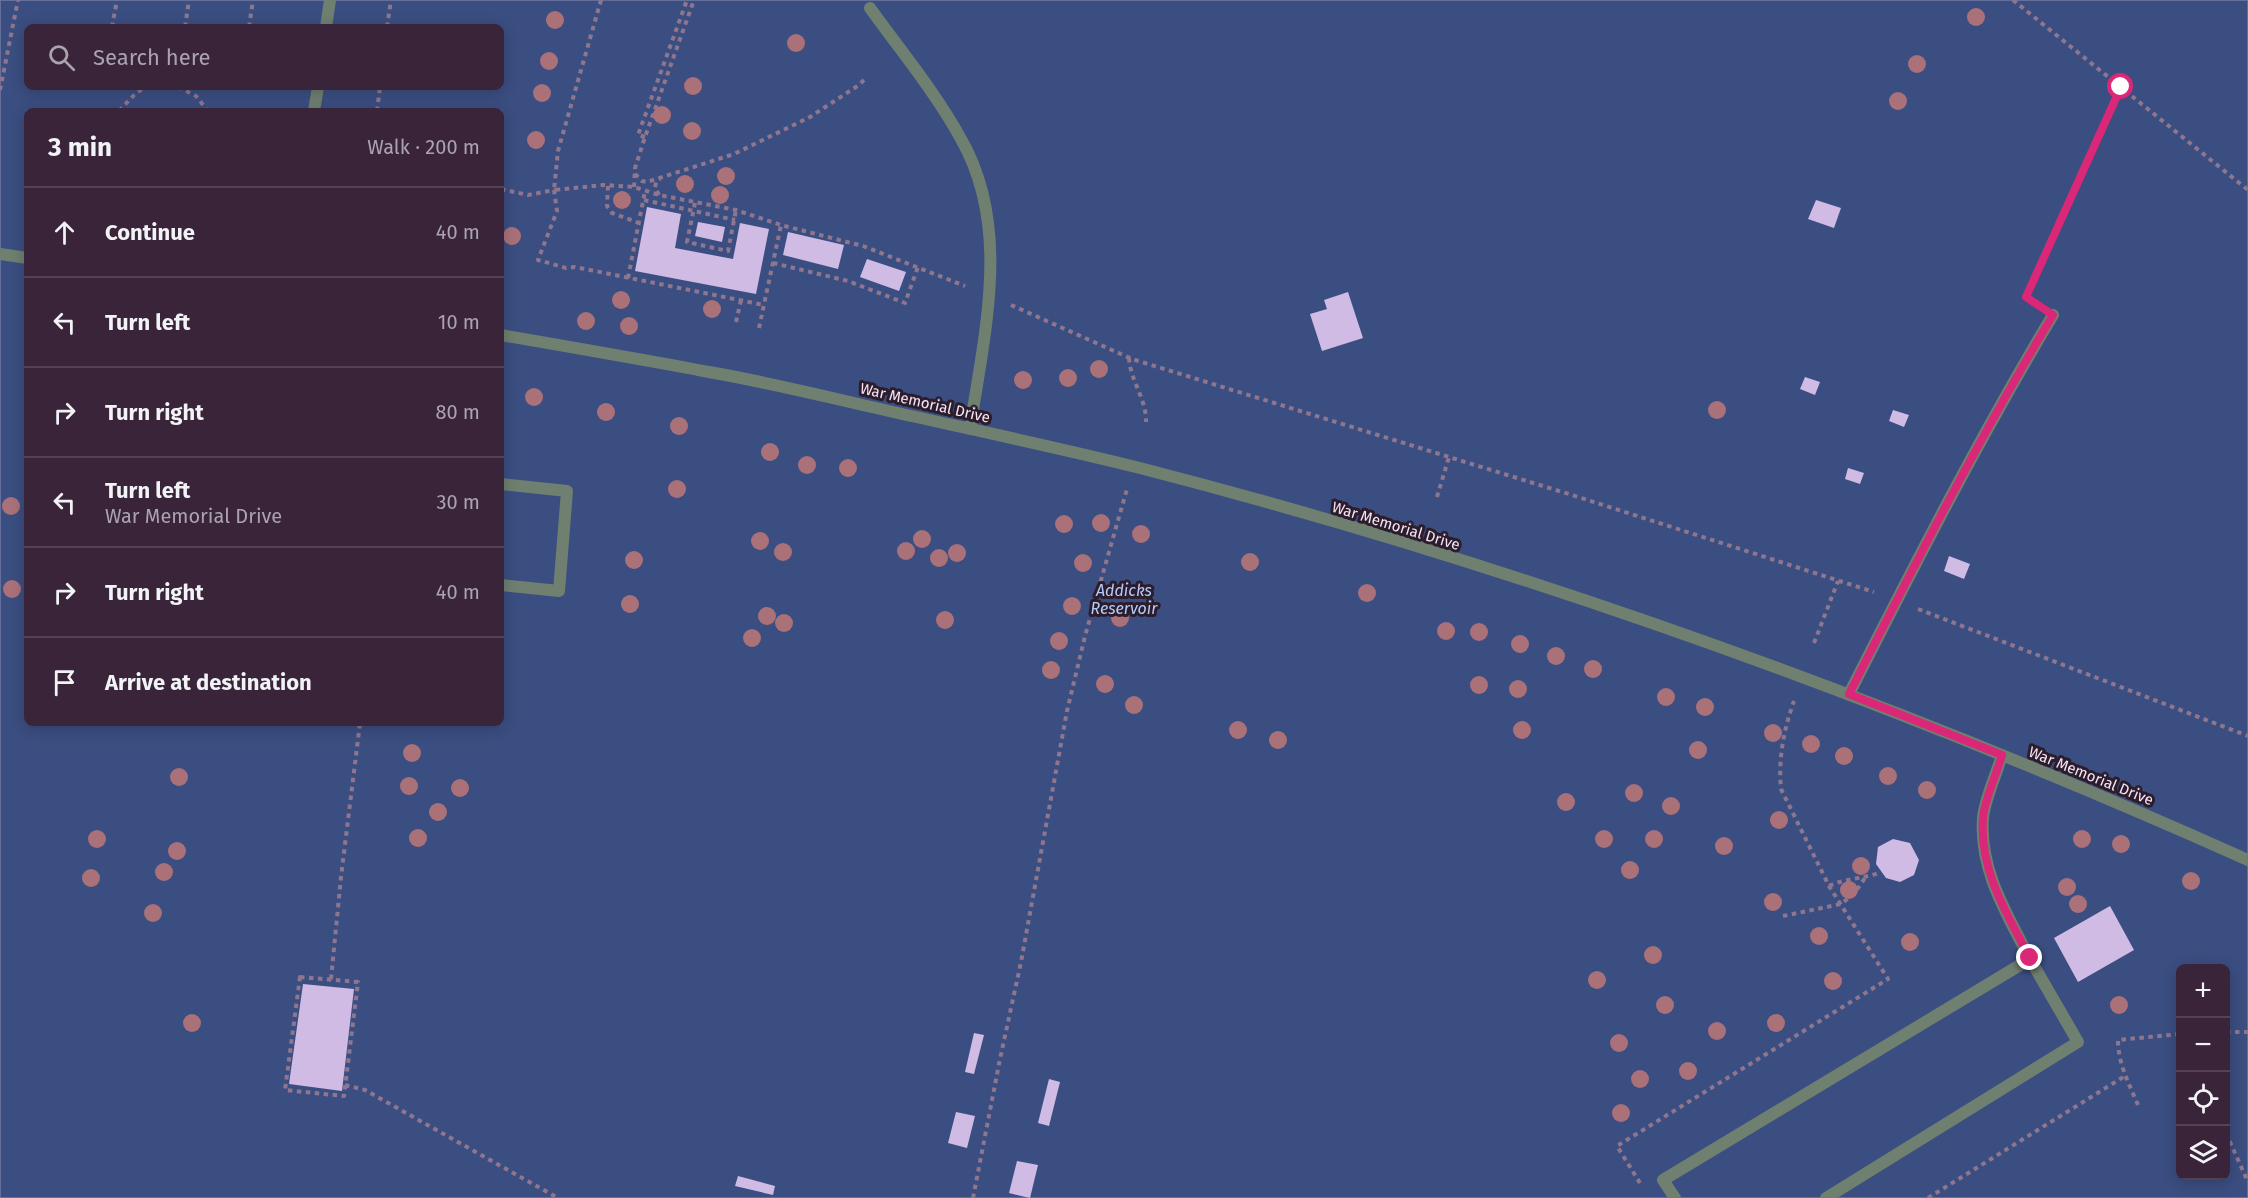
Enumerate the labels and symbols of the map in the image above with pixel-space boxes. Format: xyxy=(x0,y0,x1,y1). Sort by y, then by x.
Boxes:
route start xyxy=(2107,73,2133,99)
street label: War Memorial Drive xyxy=(858,379,992,427)
street label: War Memorial Drive xyxy=(1330,498,1462,554)
water label: Addicks Reservoir xyxy=(1091,581,1158,618)
street label: War Memorial Drive xyxy=(2026,743,2156,809)
route end xyxy=(2016,944,2042,970)

